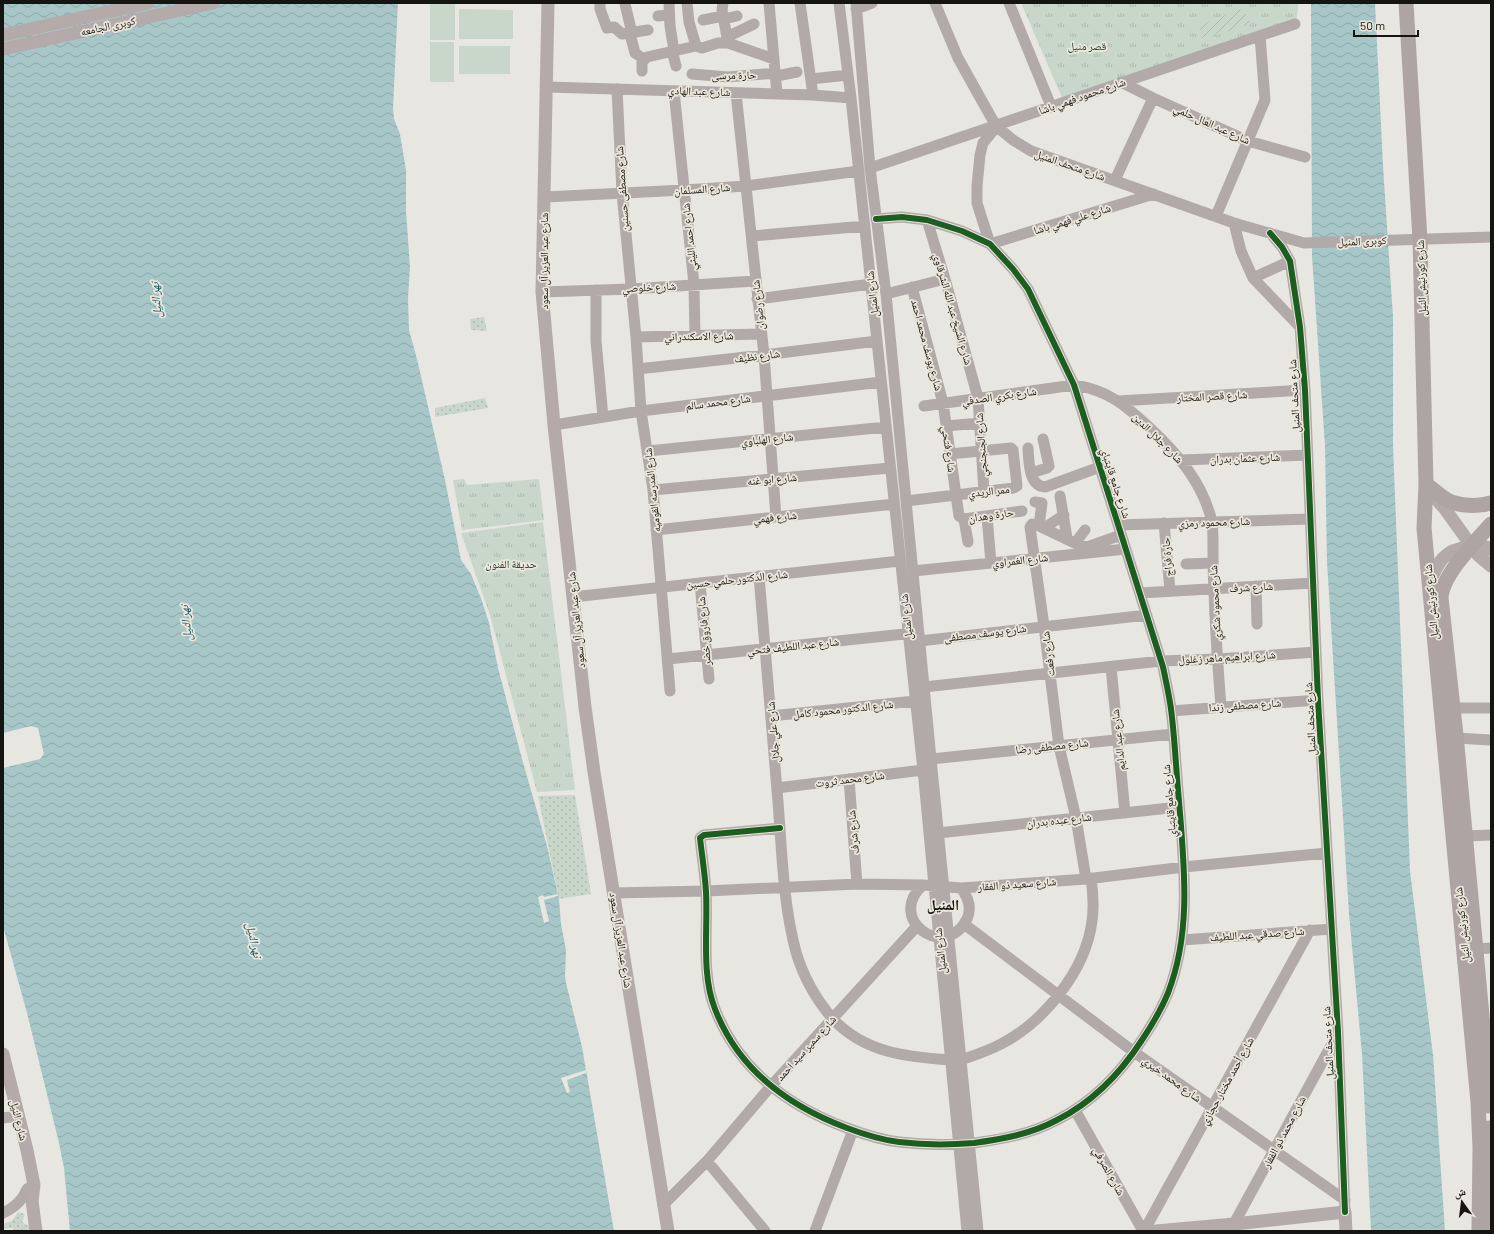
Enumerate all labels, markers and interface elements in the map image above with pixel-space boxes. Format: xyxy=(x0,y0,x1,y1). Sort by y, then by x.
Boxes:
scale bar xyxy=(1354,12,1418,38)
street label: كوبرى الجامعه xyxy=(79,13,137,39)
text: 50 m xyxy=(1360,18,1385,32)
park label: قصر منيل xyxy=(1068,39,1107,53)
street label: حارة مرسى xyxy=(711,68,757,82)
street label: شارع محمود فهمي باشا xyxy=(1037,75,1128,119)
street label: شارع عبد الهادي xyxy=(667,83,731,101)
street label: شارع عبد العال حلمي xyxy=(1171,101,1252,149)
street label: شارع مصطفى حسنين xyxy=(612,146,632,232)
street label: شارع متحف المنيل xyxy=(1033,146,1107,184)
street label: شارع المسلمان xyxy=(673,180,731,198)
street label: شارع علي فهمي باشا xyxy=(1032,201,1113,239)
street label: شارع احمد الليثي xyxy=(678,202,701,271)
street label: شارع عبد العزيز آل سعود xyxy=(537,213,551,309)
street label: كوبرى المنيل xyxy=(1337,233,1387,249)
street label: شارع كورنيش النيل xyxy=(1413,240,1429,316)
street label: شارع الشيخ عبد الله الشرقاوي xyxy=(929,251,976,367)
street label: شارع المنيل xyxy=(863,270,881,318)
water label: نهر النيل xyxy=(146,279,166,318)
street label: شارع خلوصي xyxy=(622,279,677,297)
street label: شارع رضوان xyxy=(748,279,768,331)
street label: شارع يوسف محمد احمد xyxy=(908,298,946,392)
street label: شارع الاسكندراني xyxy=(664,328,734,345)
street label: شارع نظيف xyxy=(733,346,781,366)
street label: شارع متحف المنيل xyxy=(1285,359,1303,433)
street label: شارع بكري الصدفي xyxy=(961,384,1038,410)
street label: شارع قصر المختار xyxy=(1175,387,1248,405)
street label: شارع محمد سالم xyxy=(685,391,752,414)
street label: شارع جلال الدين xyxy=(1130,410,1186,466)
street label: شارع الجنجنجي xyxy=(972,412,992,477)
street label: شارع فتحي xyxy=(937,425,959,473)
street label: شارع الهلباوي xyxy=(740,429,794,451)
street label: شارع جامع قايتباي xyxy=(1096,446,1134,521)
street label: شارع المدرسه القوميه xyxy=(641,447,663,533)
street label: شارع عثمان بدران xyxy=(1210,450,1280,466)
street label: شارع ابو غنه xyxy=(747,470,797,488)
street label: ممر الريدي xyxy=(968,482,1011,502)
street label: حارة وهدان xyxy=(967,505,1015,525)
street label: شارع فهمي xyxy=(752,508,798,528)
street label: شارع محمود رمزي xyxy=(1178,514,1250,532)
street label: حارة فراج xyxy=(1158,537,1176,577)
street label: شارع الغمراوي xyxy=(991,550,1049,572)
park label: حديقة الفنون xyxy=(485,557,537,571)
street label: شارع كورنيش النيل xyxy=(1421,563,1441,641)
street label: شارع محمود شكري xyxy=(1206,565,1226,641)
street label: شارع الدكتور حلمي حسين xyxy=(686,567,789,593)
street label: شارع عبد العزيز آل سعود xyxy=(564,571,588,669)
street label: شارع شرف xyxy=(1229,579,1273,595)
street label: شارع المنيل xyxy=(897,593,915,641)
street label: شارع فاروق خضر xyxy=(694,596,714,667)
water label: نهر النيل xyxy=(176,602,196,641)
street label: شارع يوسف مصطفى xyxy=(943,621,1027,645)
street label: شارع رفعت xyxy=(1038,631,1058,677)
street label: شارع عبد اللطيف فتحي xyxy=(746,634,840,660)
street label: شارع ابراهيم ماهر زغلول xyxy=(1178,647,1276,668)
street label: شارع متحف المنيل xyxy=(1301,682,1319,756)
street label: شارع مصطفى زندا xyxy=(1208,695,1282,715)
street label: شارع الدكتور محمود كامل xyxy=(792,697,894,721)
street label: شارع علي جلال xyxy=(763,701,784,763)
street label: شارع عبد الدايم xyxy=(1108,709,1129,771)
street label: شارع مصطفى رضا xyxy=(1015,735,1089,757)
street label: شارع جامع قايتباي xyxy=(1159,764,1181,838)
street label: شارع محمد ثروت xyxy=(815,768,885,790)
street label: شارع شرف xyxy=(844,809,862,855)
street label: شارع عبده بدران xyxy=(1026,810,1092,830)
street label: شارع سعيد ذو الفقار xyxy=(976,874,1057,894)
street label: شارع كورنيش النيل xyxy=(1451,886,1473,964)
street label: شارع عبد العزيز آل سعود xyxy=(607,891,635,989)
district label: المنيل xyxy=(927,895,959,914)
water label: نهر النيل xyxy=(242,921,266,961)
street label: شارع صدقي عبد اللطيف xyxy=(1209,924,1305,946)
street label: شارع المنيل xyxy=(931,927,949,975)
street label: شارع متحف المنيل xyxy=(1319,1006,1337,1080)
street label: شارع سمير سيد احمد xyxy=(773,1012,839,1084)
street label: شارع أحمد مختار حجازي xyxy=(1197,1035,1259,1128)
street label: شارع محمد خيري xyxy=(1139,1053,1204,1107)
street label: شارع محمد ذو الفقار xyxy=(1259,1093,1309,1171)
street label: شارع النيل xyxy=(7,1098,31,1142)
street label: شارع الصرفي xyxy=(1088,1144,1128,1199)
north arrow xyxy=(1442,1182,1482,1222)
text: ش xyxy=(1452,1184,1467,1201)

